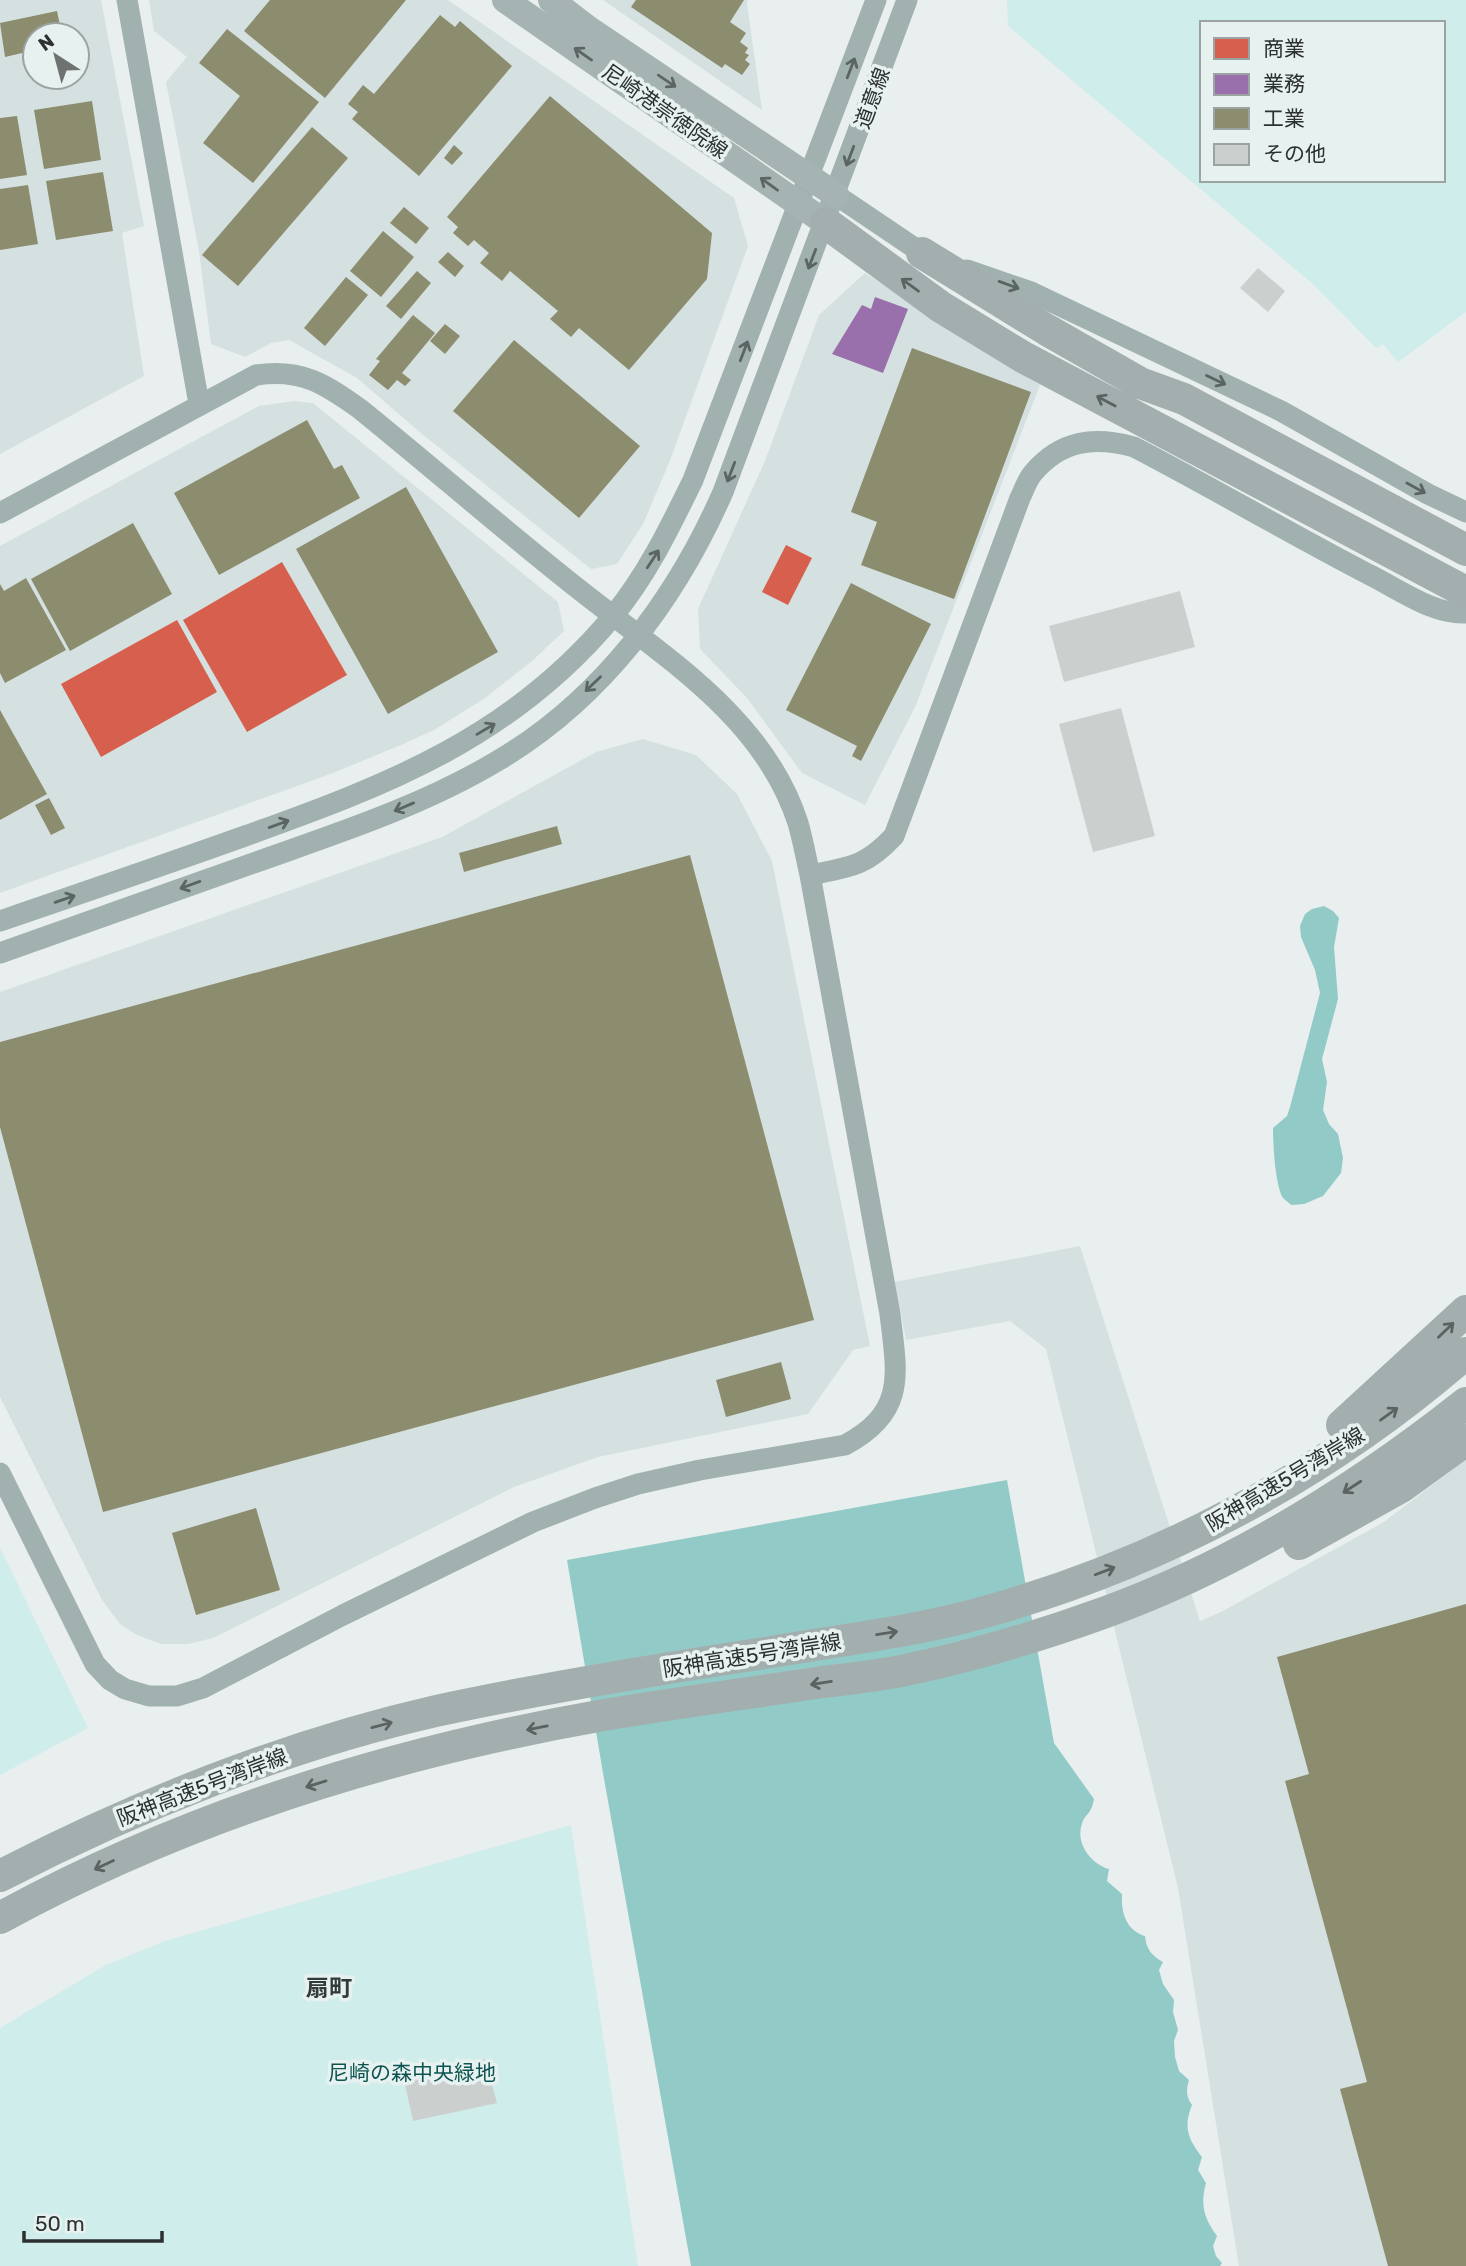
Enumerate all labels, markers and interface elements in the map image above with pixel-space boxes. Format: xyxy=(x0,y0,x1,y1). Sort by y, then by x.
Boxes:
north arrow xyxy=(21,21,91,91)
legend xyxy=(1200,21,1445,182)
text: N xyxy=(34,29,59,56)
text: 商業 xyxy=(1263,36,1305,61)
one-way arrow xyxy=(574,47,593,61)
one-way arrow xyxy=(846,57,858,79)
street label: 尼崎港崇徳院線 xyxy=(598,59,732,163)
street label: 道意線 xyxy=(849,64,895,132)
text: 業務 xyxy=(1263,71,1305,96)
one-way arrow xyxy=(657,74,676,88)
text: 工業 xyxy=(1263,106,1305,131)
text: その他 xyxy=(1263,141,1326,166)
one-way arrow xyxy=(843,145,855,167)
one-way arrow xyxy=(760,177,779,192)
one-way arrow xyxy=(805,248,817,269)
one-way arrow xyxy=(901,278,920,292)
one-way arrow xyxy=(998,279,1020,292)
one-way arrow xyxy=(738,340,751,362)
one-way arrow xyxy=(1205,374,1226,388)
one-way arrow xyxy=(1096,394,1117,407)
one-way arrow xyxy=(724,460,736,482)
one-way arrow xyxy=(1405,482,1426,495)
one-way arrow xyxy=(646,550,660,569)
one-way arrow xyxy=(585,676,602,693)
one-way arrow xyxy=(475,722,495,736)
one-way arrow xyxy=(393,801,415,814)
one-way arrow xyxy=(268,817,290,829)
one-way arrow xyxy=(180,880,202,893)
one-way arrow xyxy=(53,892,75,904)
one-way arrow xyxy=(1437,1322,1454,1339)
one-way arrow xyxy=(1379,1407,1398,1421)
street label: 阪神高速5号湾岸線 xyxy=(1201,1422,1369,1536)
one-way arrow xyxy=(1343,1481,1363,1495)
one-way arrow xyxy=(1094,1564,1116,1577)
one-way arrow xyxy=(875,1626,898,1639)
street label: 阪神高速5号湾岸線 xyxy=(661,1629,843,1681)
one-way arrow xyxy=(810,1676,833,1689)
one-way arrow xyxy=(371,1718,393,1731)
one-way arrow xyxy=(526,1722,549,1736)
street label: 阪神高速5号湾岸線 xyxy=(113,1743,291,1831)
one-way arrow xyxy=(306,1779,328,1791)
one-way arrow xyxy=(94,1859,115,1872)
district label: 扇町 xyxy=(306,1974,352,2002)
park label: 尼崎の森中央緑地 xyxy=(328,2060,496,2085)
scale bar xyxy=(24,2200,163,2244)
text: 50 m xyxy=(35,2211,85,2236)

